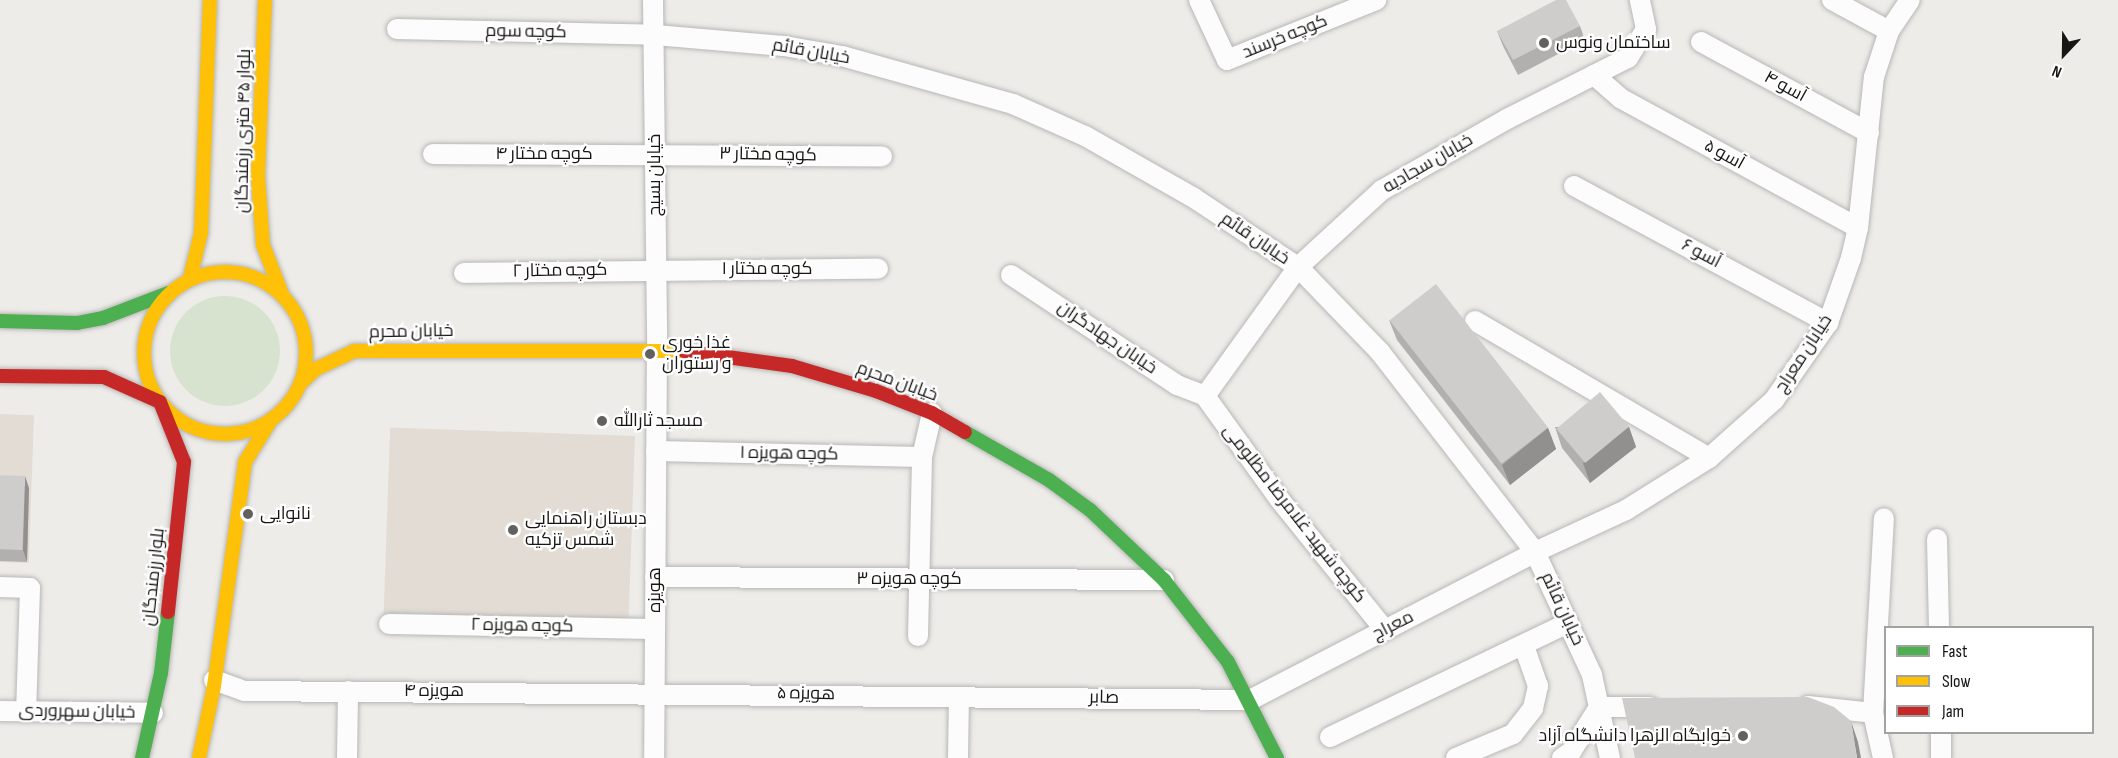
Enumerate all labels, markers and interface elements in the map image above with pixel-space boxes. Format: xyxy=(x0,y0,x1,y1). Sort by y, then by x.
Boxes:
street label: کوچه خرسند xyxy=(1239,10,1331,64)
street label: کوچه سوم xyxy=(485,20,567,44)
north arrow xyxy=(2034,24,2094,84)
place label: ساختمان ونوس xyxy=(1556,32,1671,54)
street label: خیابان قائم xyxy=(770,35,852,69)
marker: ساختمان ونوس xyxy=(1537,36,1551,50)
street label: بلوار ۴۵ متری رزمندگان xyxy=(232,49,256,213)
text: N xyxy=(2050,61,2065,82)
street label: آسو ۴ xyxy=(1760,67,1810,107)
street label: خیابان سجادیه xyxy=(1379,130,1477,198)
street label: خیابان بسیج xyxy=(644,134,666,216)
street label: آسو ۵ xyxy=(1700,135,1748,175)
street label: کوچه مختار ۴ xyxy=(495,143,593,165)
street label: کوچه مختار ۳ xyxy=(719,143,817,167)
street label: خیابان قائم xyxy=(1216,208,1294,270)
street label: آسو ۶ xyxy=(1678,235,1724,273)
street label: کوچه مختار ۱ xyxy=(721,258,813,280)
street label: کوچه مختار ۲ xyxy=(512,259,608,283)
street label: خیابان جهادگران xyxy=(1053,297,1161,379)
street label: خیابان معراج xyxy=(1771,311,1837,397)
street label: خیابان محرم xyxy=(368,320,454,344)
place label: غذا خوری و رستوران xyxy=(662,333,732,376)
marker: غذا خوری و رستوران xyxy=(643,347,657,361)
street label: خیابان محرم xyxy=(854,357,940,407)
place label: مسجد ثارالله xyxy=(614,410,703,432)
marker: مسجد ثارالله xyxy=(595,414,609,428)
street label: کوچه شهید غلامرضا مظلومی xyxy=(1218,420,1370,608)
street label: کوچه هویزه ۱ xyxy=(739,442,839,466)
place label: نانوایی xyxy=(260,503,311,525)
marker: نانوایی xyxy=(241,507,255,521)
place label: دبستان راهنمایی شمس تزکیه xyxy=(525,509,647,552)
marker: دبستان راهنمایی شمس تزکیه xyxy=(506,523,520,537)
street label: بلوار رزمندگان xyxy=(138,527,170,627)
street label: هویزه xyxy=(644,567,666,613)
street label: کوچه هویزه ۳ xyxy=(856,568,962,590)
street label: خیابان قائم xyxy=(1536,569,1588,649)
street label: معراج xyxy=(1369,606,1417,646)
street label: کوچه هویزه ۲ xyxy=(470,614,574,638)
legend xyxy=(1884,626,2094,734)
text: Fast xyxy=(1942,641,1967,662)
text: Slow xyxy=(1942,671,1971,692)
street label: هویزه ۴ xyxy=(404,680,464,702)
street label: هویزه ۵ xyxy=(777,683,835,705)
street label: صابر xyxy=(1089,687,1119,709)
street label: خیابان سهروردی xyxy=(18,700,136,724)
text: Jam xyxy=(1942,701,1964,722)
place label: خوابگاه الزهرا دانشگاه آزاد xyxy=(1539,725,1731,747)
marker: خوابگاه الزهرا دانشگاه آزاد xyxy=(1736,729,1750,743)

